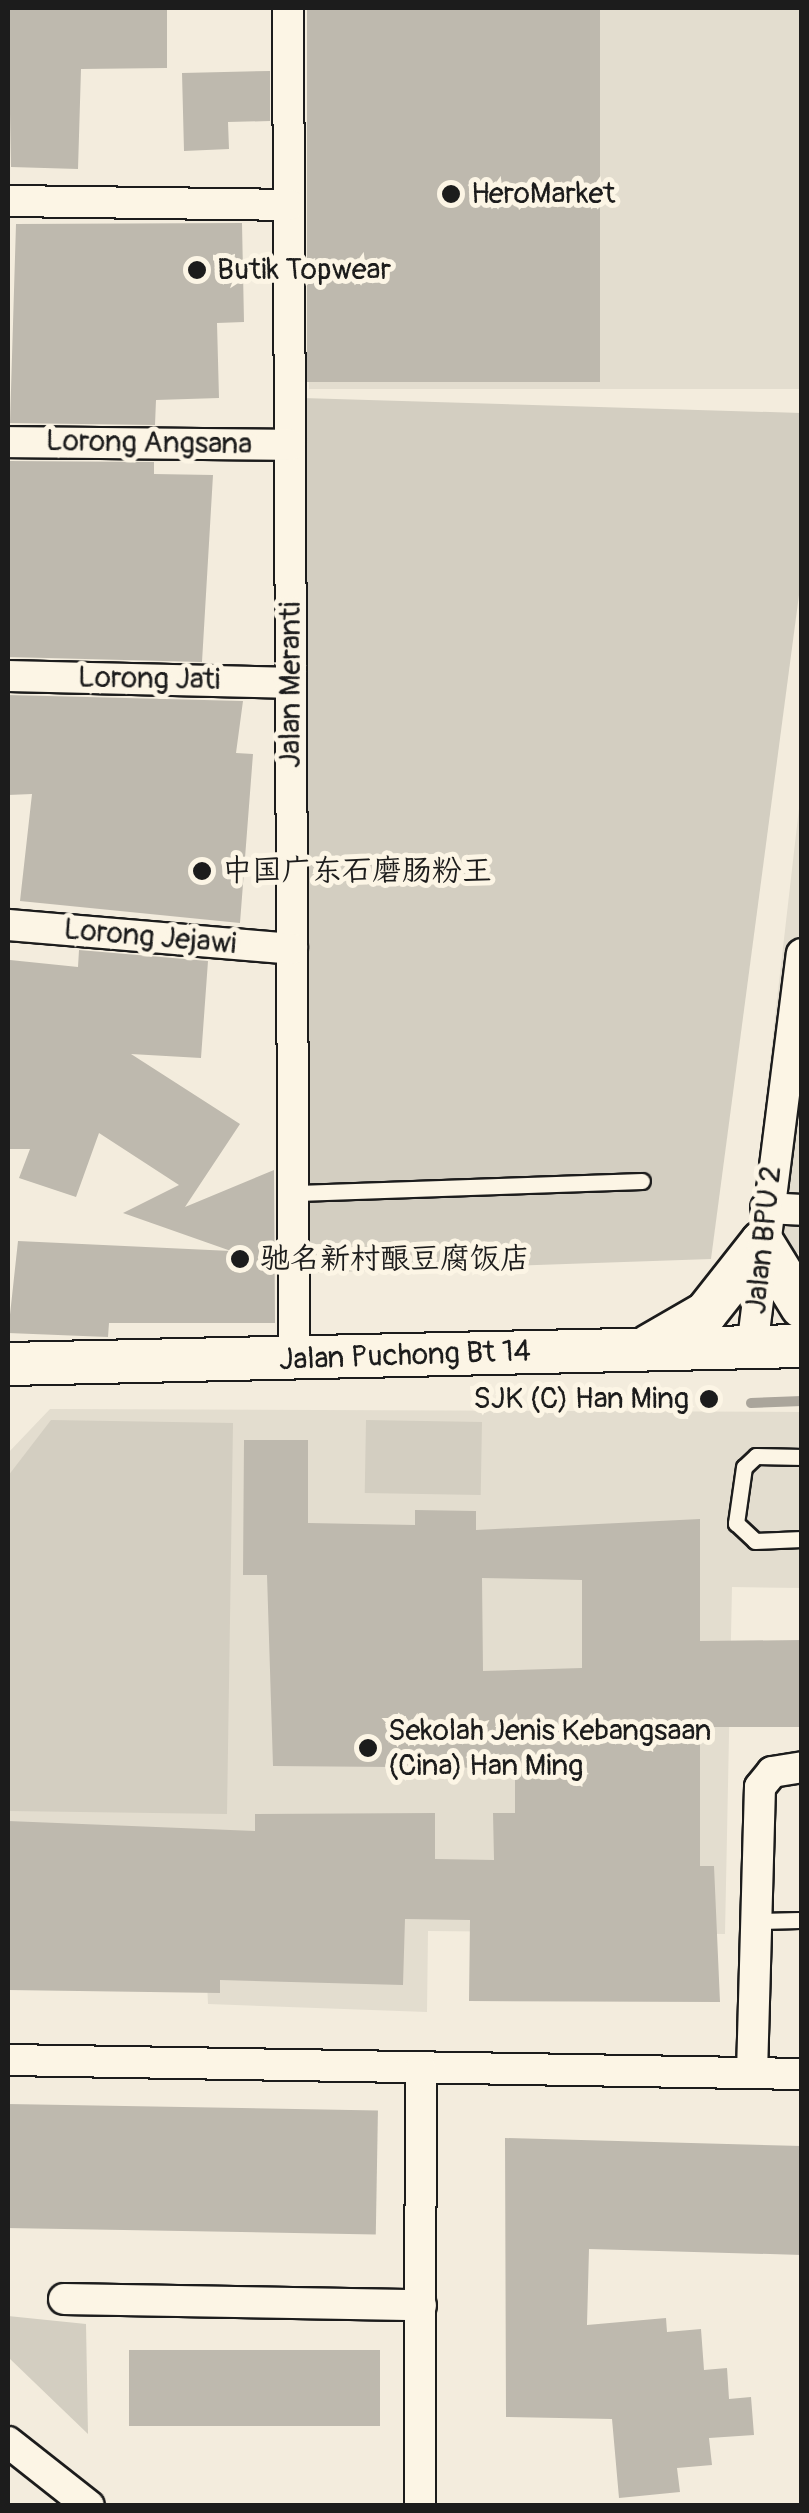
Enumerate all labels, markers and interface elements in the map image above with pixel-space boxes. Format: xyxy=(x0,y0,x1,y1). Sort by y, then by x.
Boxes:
place label: HeroMarket xyxy=(471,176,615,212)
marker: HeroMarket xyxy=(440,183,462,205)
place label: Butik Topwear xyxy=(217,252,391,288)
marker: Butik Topwear xyxy=(186,259,208,281)
street label: Lorong Angsana xyxy=(45,423,253,463)
street label: Jalan Meranti xyxy=(273,602,309,768)
street label: Lorong Jati xyxy=(78,660,220,698)
place label: 中国广东石磨肠粉王 xyxy=(222,853,492,889)
marker: 中国广东石磨肠粉王 xyxy=(191,860,213,882)
street label: Lorong Jejawi xyxy=(62,912,238,962)
street label: Jalan BPU 2 xyxy=(738,1164,790,1316)
place label: 驰名新村酿豆腐饭店 xyxy=(260,1241,530,1277)
marker: 驰名新村酿豆腐饭店 xyxy=(229,1248,251,1270)
street label: Jalan Puchong Bt 14 xyxy=(278,1334,532,1378)
place label: SJK (C) Han Ming xyxy=(473,1381,689,1417)
marker: SJK (C) Han Ming xyxy=(698,1388,720,1410)
place label: Sekolah Jenis Kebangsaan (Cina) Han Ming xyxy=(388,1713,711,1784)
marker: Sekolah Jenis Kebangsaan (Cina) Han Ming xyxy=(357,1737,379,1759)

